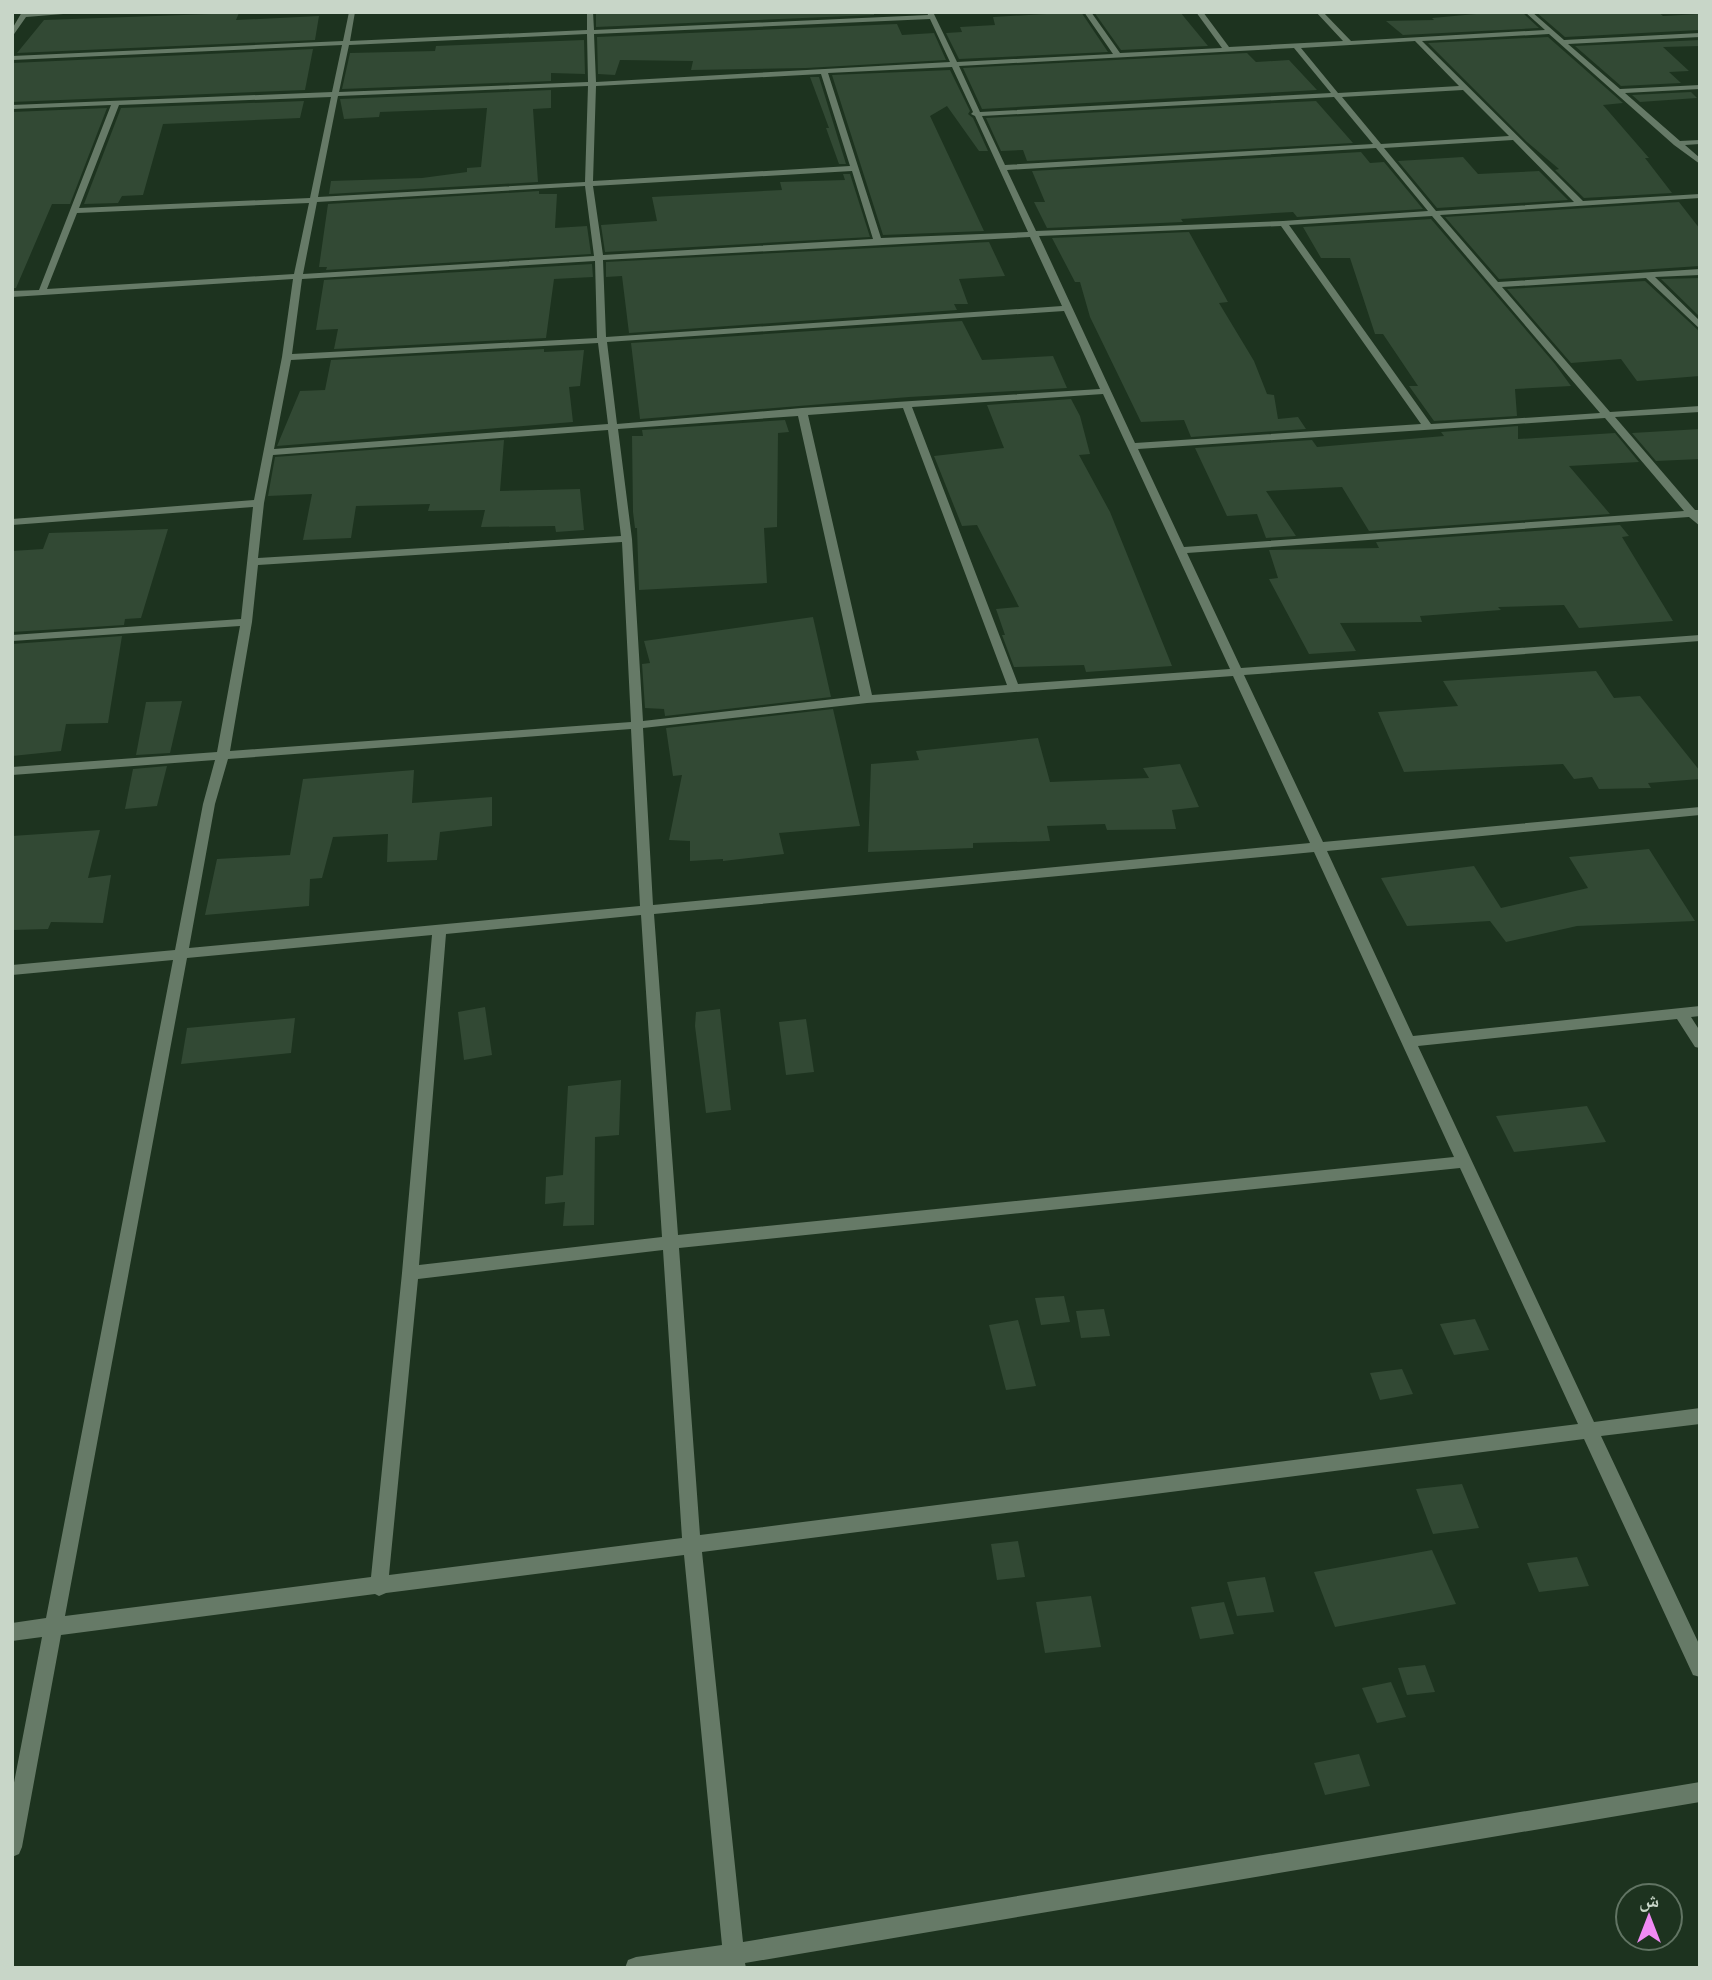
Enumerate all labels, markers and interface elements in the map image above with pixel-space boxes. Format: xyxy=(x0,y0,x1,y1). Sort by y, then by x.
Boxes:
north arrow xyxy=(1614,1882,1684,1952)
text: ش xyxy=(1639,1887,1659,1913)

